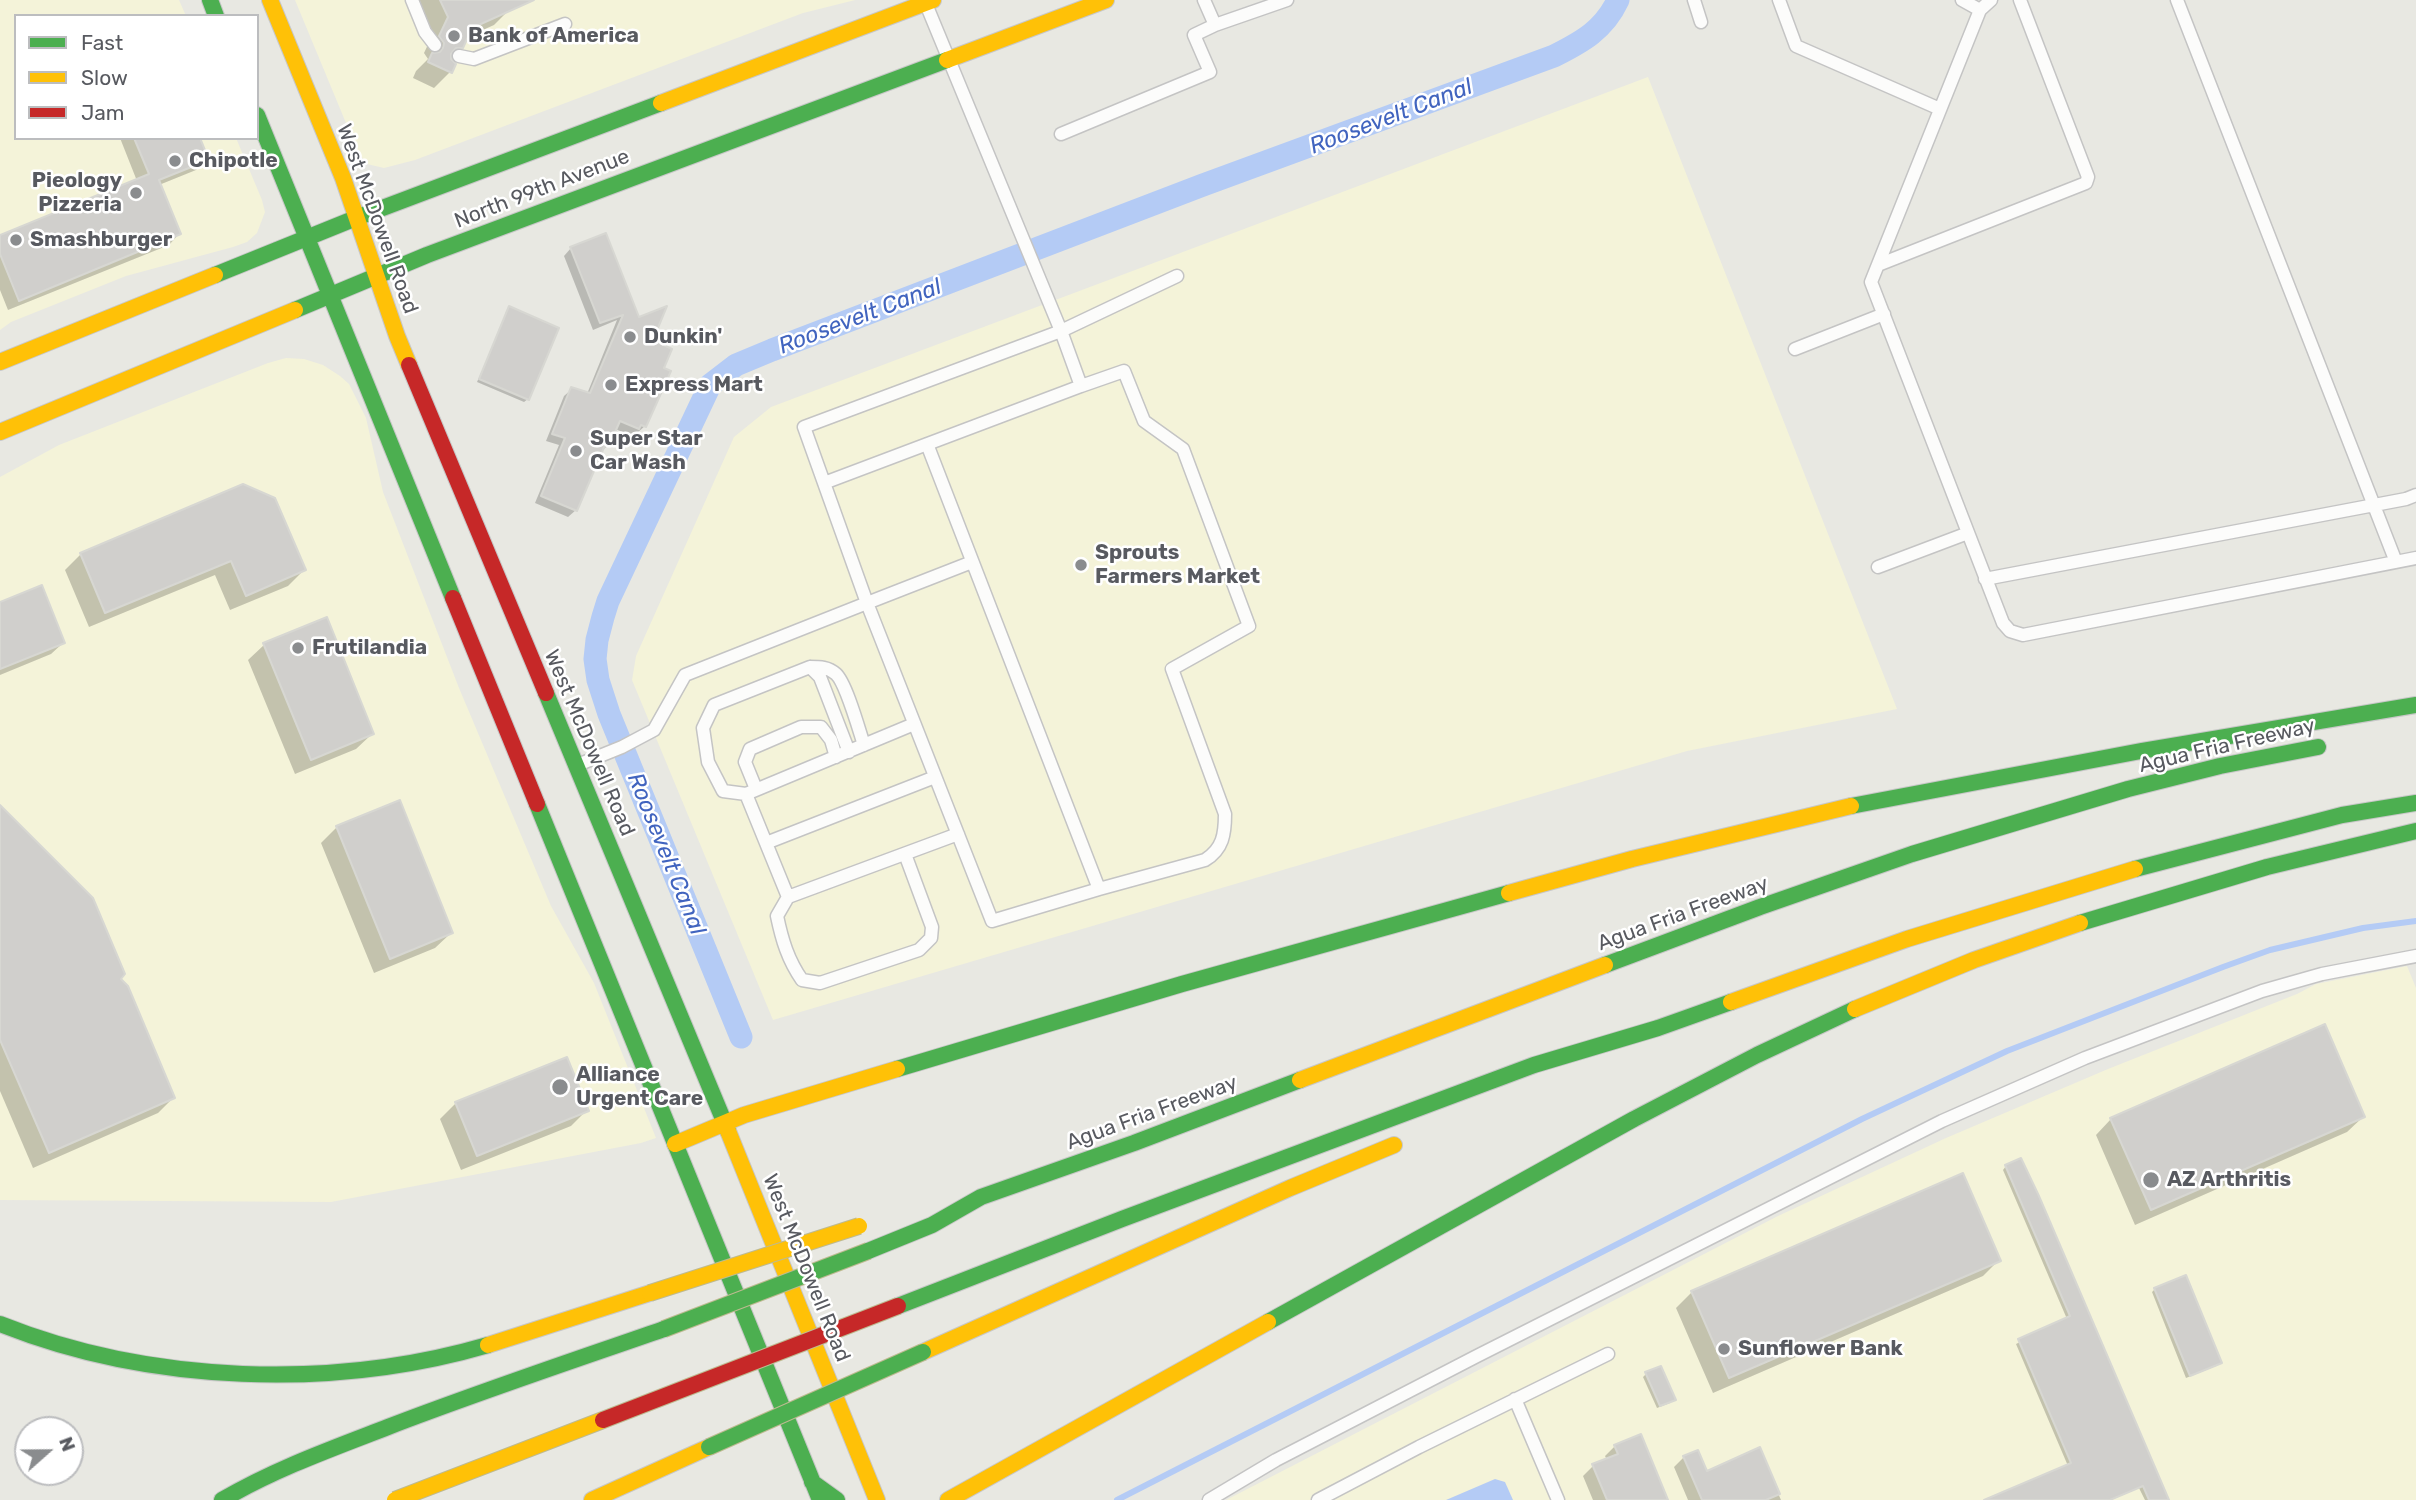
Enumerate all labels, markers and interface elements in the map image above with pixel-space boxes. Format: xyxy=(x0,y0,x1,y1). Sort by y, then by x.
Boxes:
legend xyxy=(14,14,259,140)
place label: Bank of America xyxy=(468,23,639,49)
marker: Bank of America xyxy=(446,28,462,44)
text: Fast xyxy=(81,30,123,55)
text: Slow xyxy=(81,65,128,90)
water label: Roosevelt Canal xyxy=(1306,73,1476,161)
text: Jam xyxy=(81,100,125,125)
street label: West McDowell Road xyxy=(331,121,423,317)
street label: North 99th Avenue xyxy=(451,144,633,234)
place label: Chipotle xyxy=(189,148,278,174)
marker: Chipotle xyxy=(167,153,183,169)
place label: Pieology Pizzeria xyxy=(32,168,122,218)
marker: Pieology Pizzeria xyxy=(128,185,144,201)
place label: Smashburger xyxy=(30,227,172,253)
marker: Smashburger xyxy=(8,232,24,248)
water label: Roosevelt Canal xyxy=(775,273,945,361)
place label: Dunkin' xyxy=(644,324,722,350)
marker: Dunkin' xyxy=(622,329,638,345)
place label: Express Mart xyxy=(625,372,763,398)
marker: Express Mart xyxy=(603,377,619,393)
place label: Super Star Car Wash xyxy=(590,426,703,476)
marker: Super Star Car Wash xyxy=(568,443,584,459)
place label: Sprouts Farmers Market xyxy=(1095,540,1260,590)
marker: Sprouts Farmers Market xyxy=(1073,557,1089,573)
place label: Frutilandia xyxy=(312,635,427,661)
marker: Frutilandia xyxy=(290,640,306,656)
street label: West McDowell Road xyxy=(538,646,640,840)
street label: Agua Fria Freeway xyxy=(2136,713,2318,779)
water label: Roosevelt Canal xyxy=(621,769,711,939)
street label: Agua Fria Freeway xyxy=(1594,871,1772,957)
place label: Alliance Urgent Care xyxy=(576,1062,703,1112)
street label: Agua Fria Freeway xyxy=(1063,1070,1241,1156)
marker: Alliance Urgent Care xyxy=(550,1077,570,1097)
place label: AZ Arthritis xyxy=(2167,1167,2291,1193)
marker: AZ Arthritis xyxy=(2141,1170,2161,1190)
street label: West McDowell Road xyxy=(757,1171,855,1365)
place label: Sunflower Bank xyxy=(1738,1336,1903,1362)
marker: Sunflower Bank xyxy=(1716,1341,1732,1357)
north arrow xyxy=(14,1416,84,1486)
text: N xyxy=(54,1434,80,1455)

